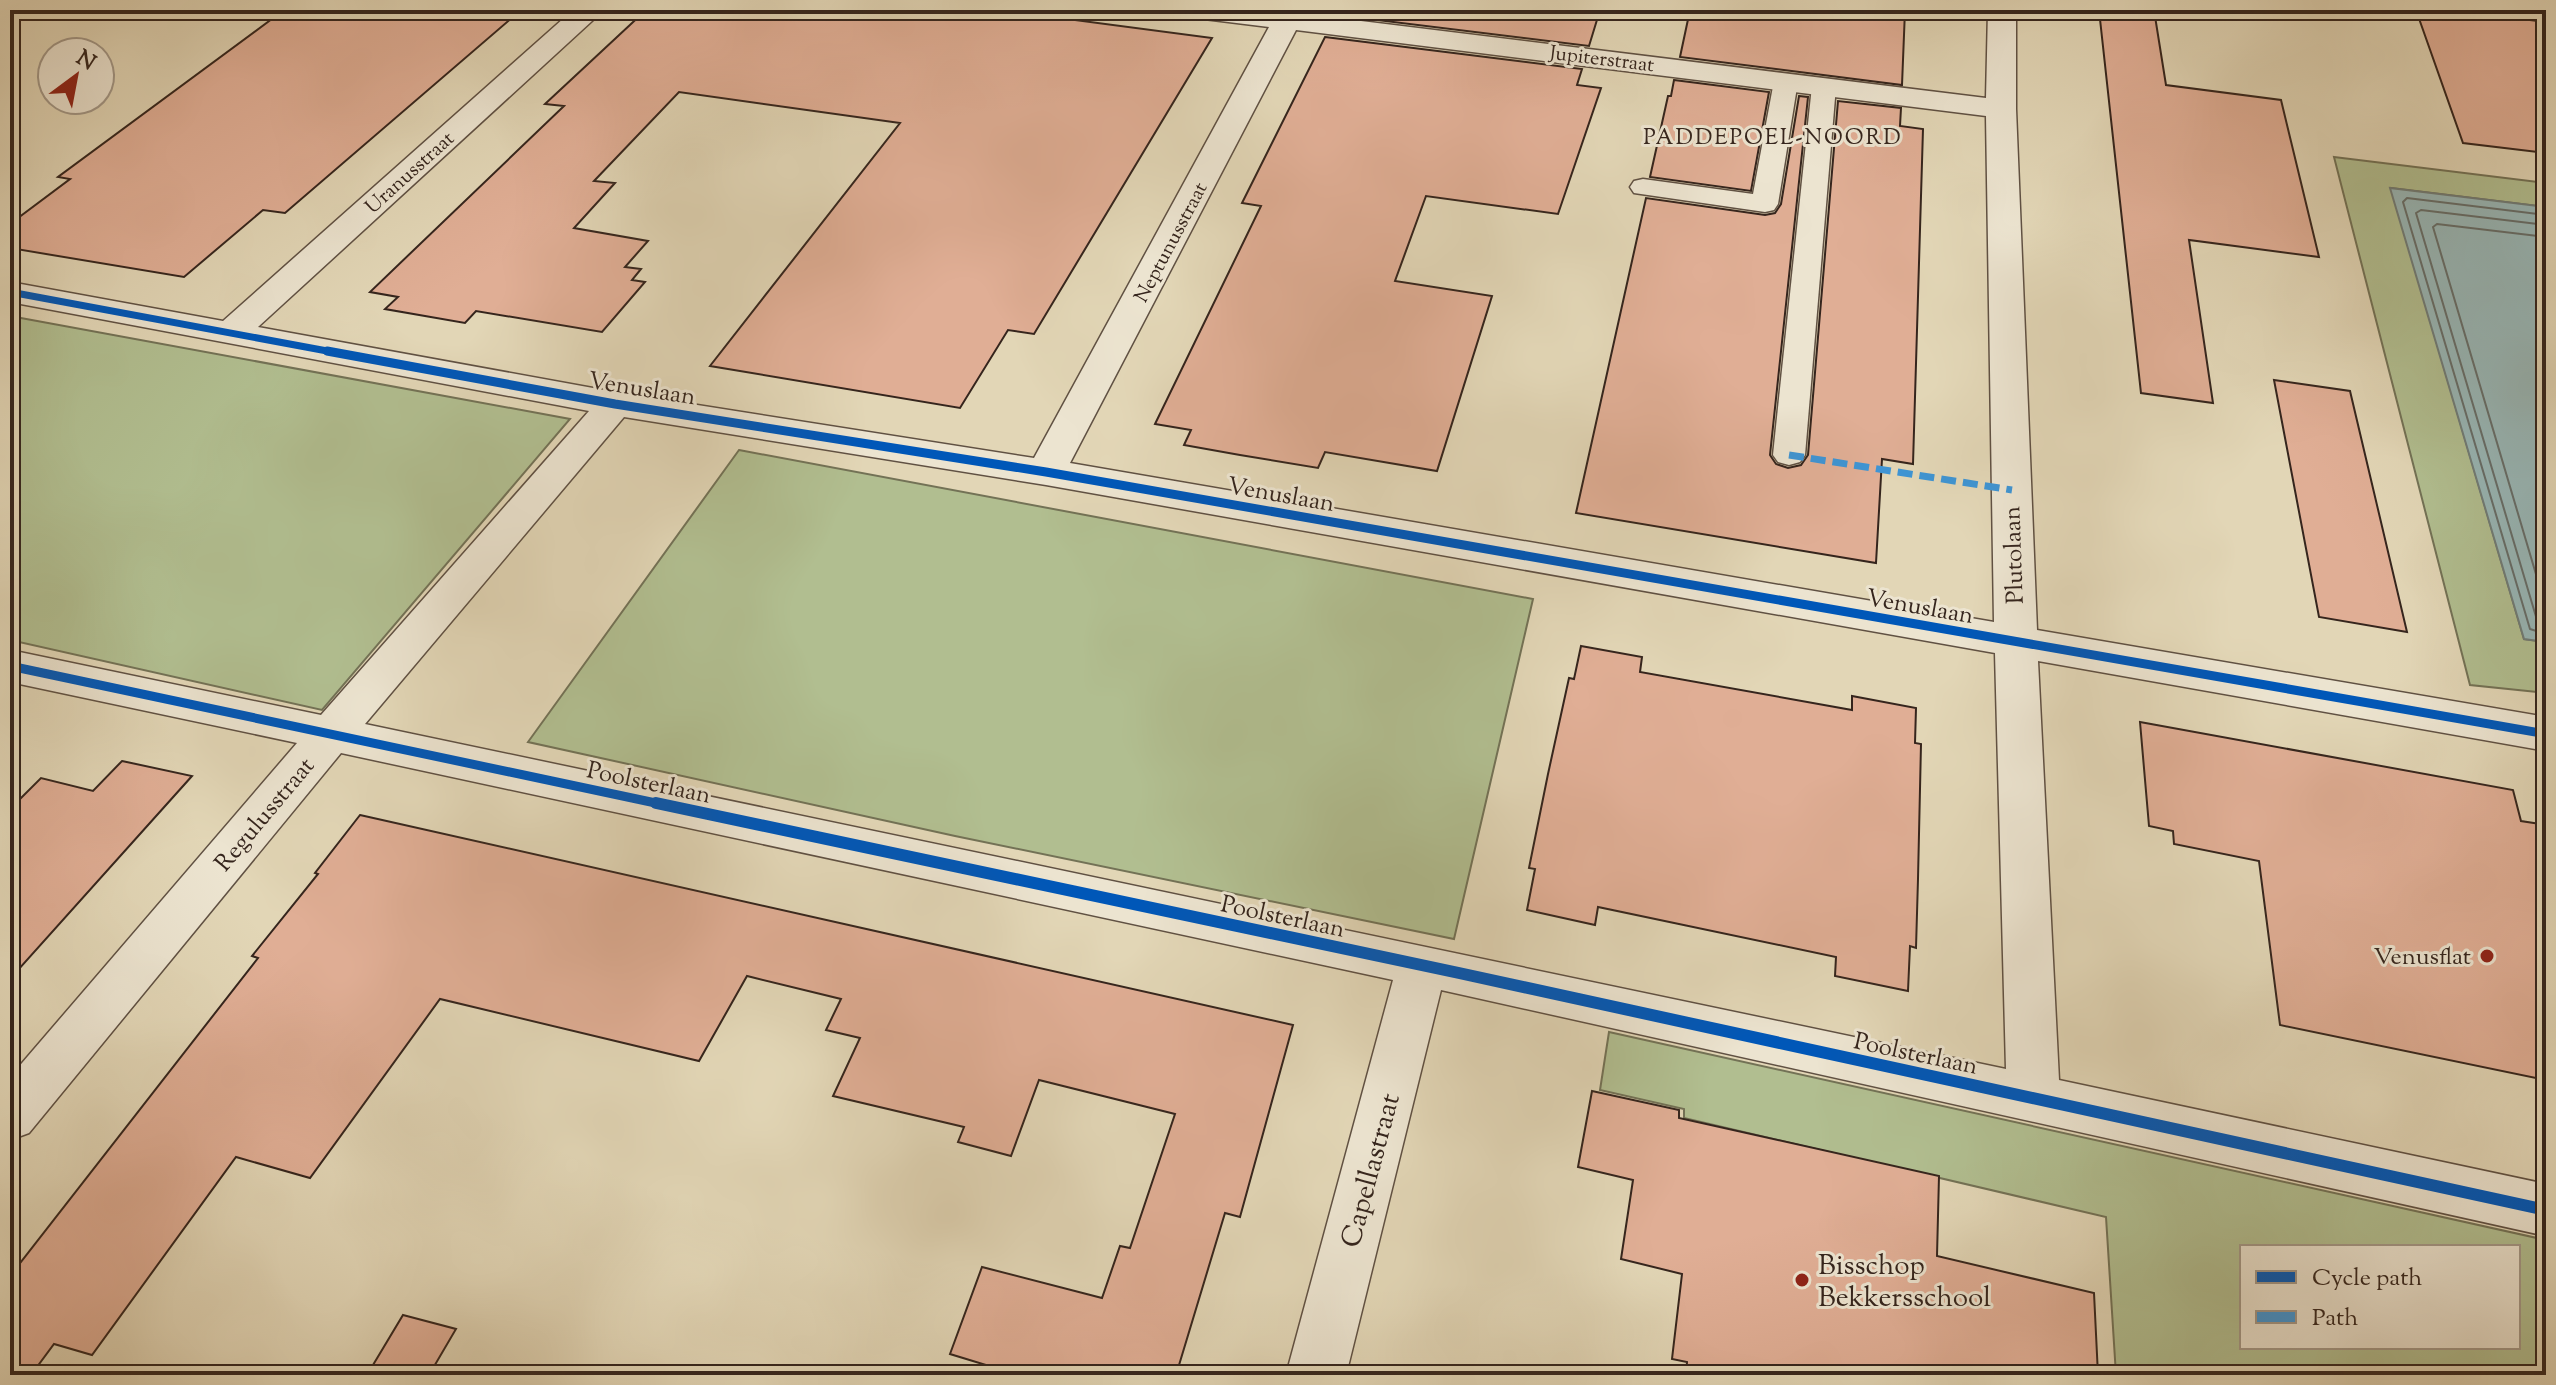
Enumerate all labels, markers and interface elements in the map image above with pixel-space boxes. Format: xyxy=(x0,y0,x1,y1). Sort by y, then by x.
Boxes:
north arrow xyxy=(36,36,116,116)
street label: Jupiterstraat xyxy=(1547,40,1656,81)
text: N xyxy=(69,43,101,80)
district label: PADDEPOEL-NOORD xyxy=(1643,123,1903,155)
street label: Uranusstraat xyxy=(360,126,462,222)
street label: Neptunusstraat xyxy=(1128,178,1216,308)
street label: Venuslaan xyxy=(585,365,698,415)
street label: Venuslaan xyxy=(1224,470,1337,522)
street label: Plutolaan xyxy=(1996,505,2034,605)
street label: Venuslaan xyxy=(1863,582,1976,634)
street label: Regulusstraat xyxy=(208,751,323,880)
street label: Poolsterlaan xyxy=(583,754,714,814)
street label: Poolsterlaan xyxy=(1217,888,1348,948)
place label: Venusflat xyxy=(2374,941,2471,975)
marker: Venusflat xyxy=(2478,947,2496,965)
street label: Poolsterlaan xyxy=(1850,1025,1981,1085)
street label: Capellastraat xyxy=(1332,1089,1412,1252)
legend xyxy=(2240,1245,2520,1349)
place label: Bisschop Bekkersschool xyxy=(1818,1247,1991,1319)
text: Cycle path xyxy=(2312,1262,2422,1296)
marker: Bisschop Bekkersschool xyxy=(1793,1271,1811,1289)
text: Path xyxy=(2312,1302,2358,1336)

